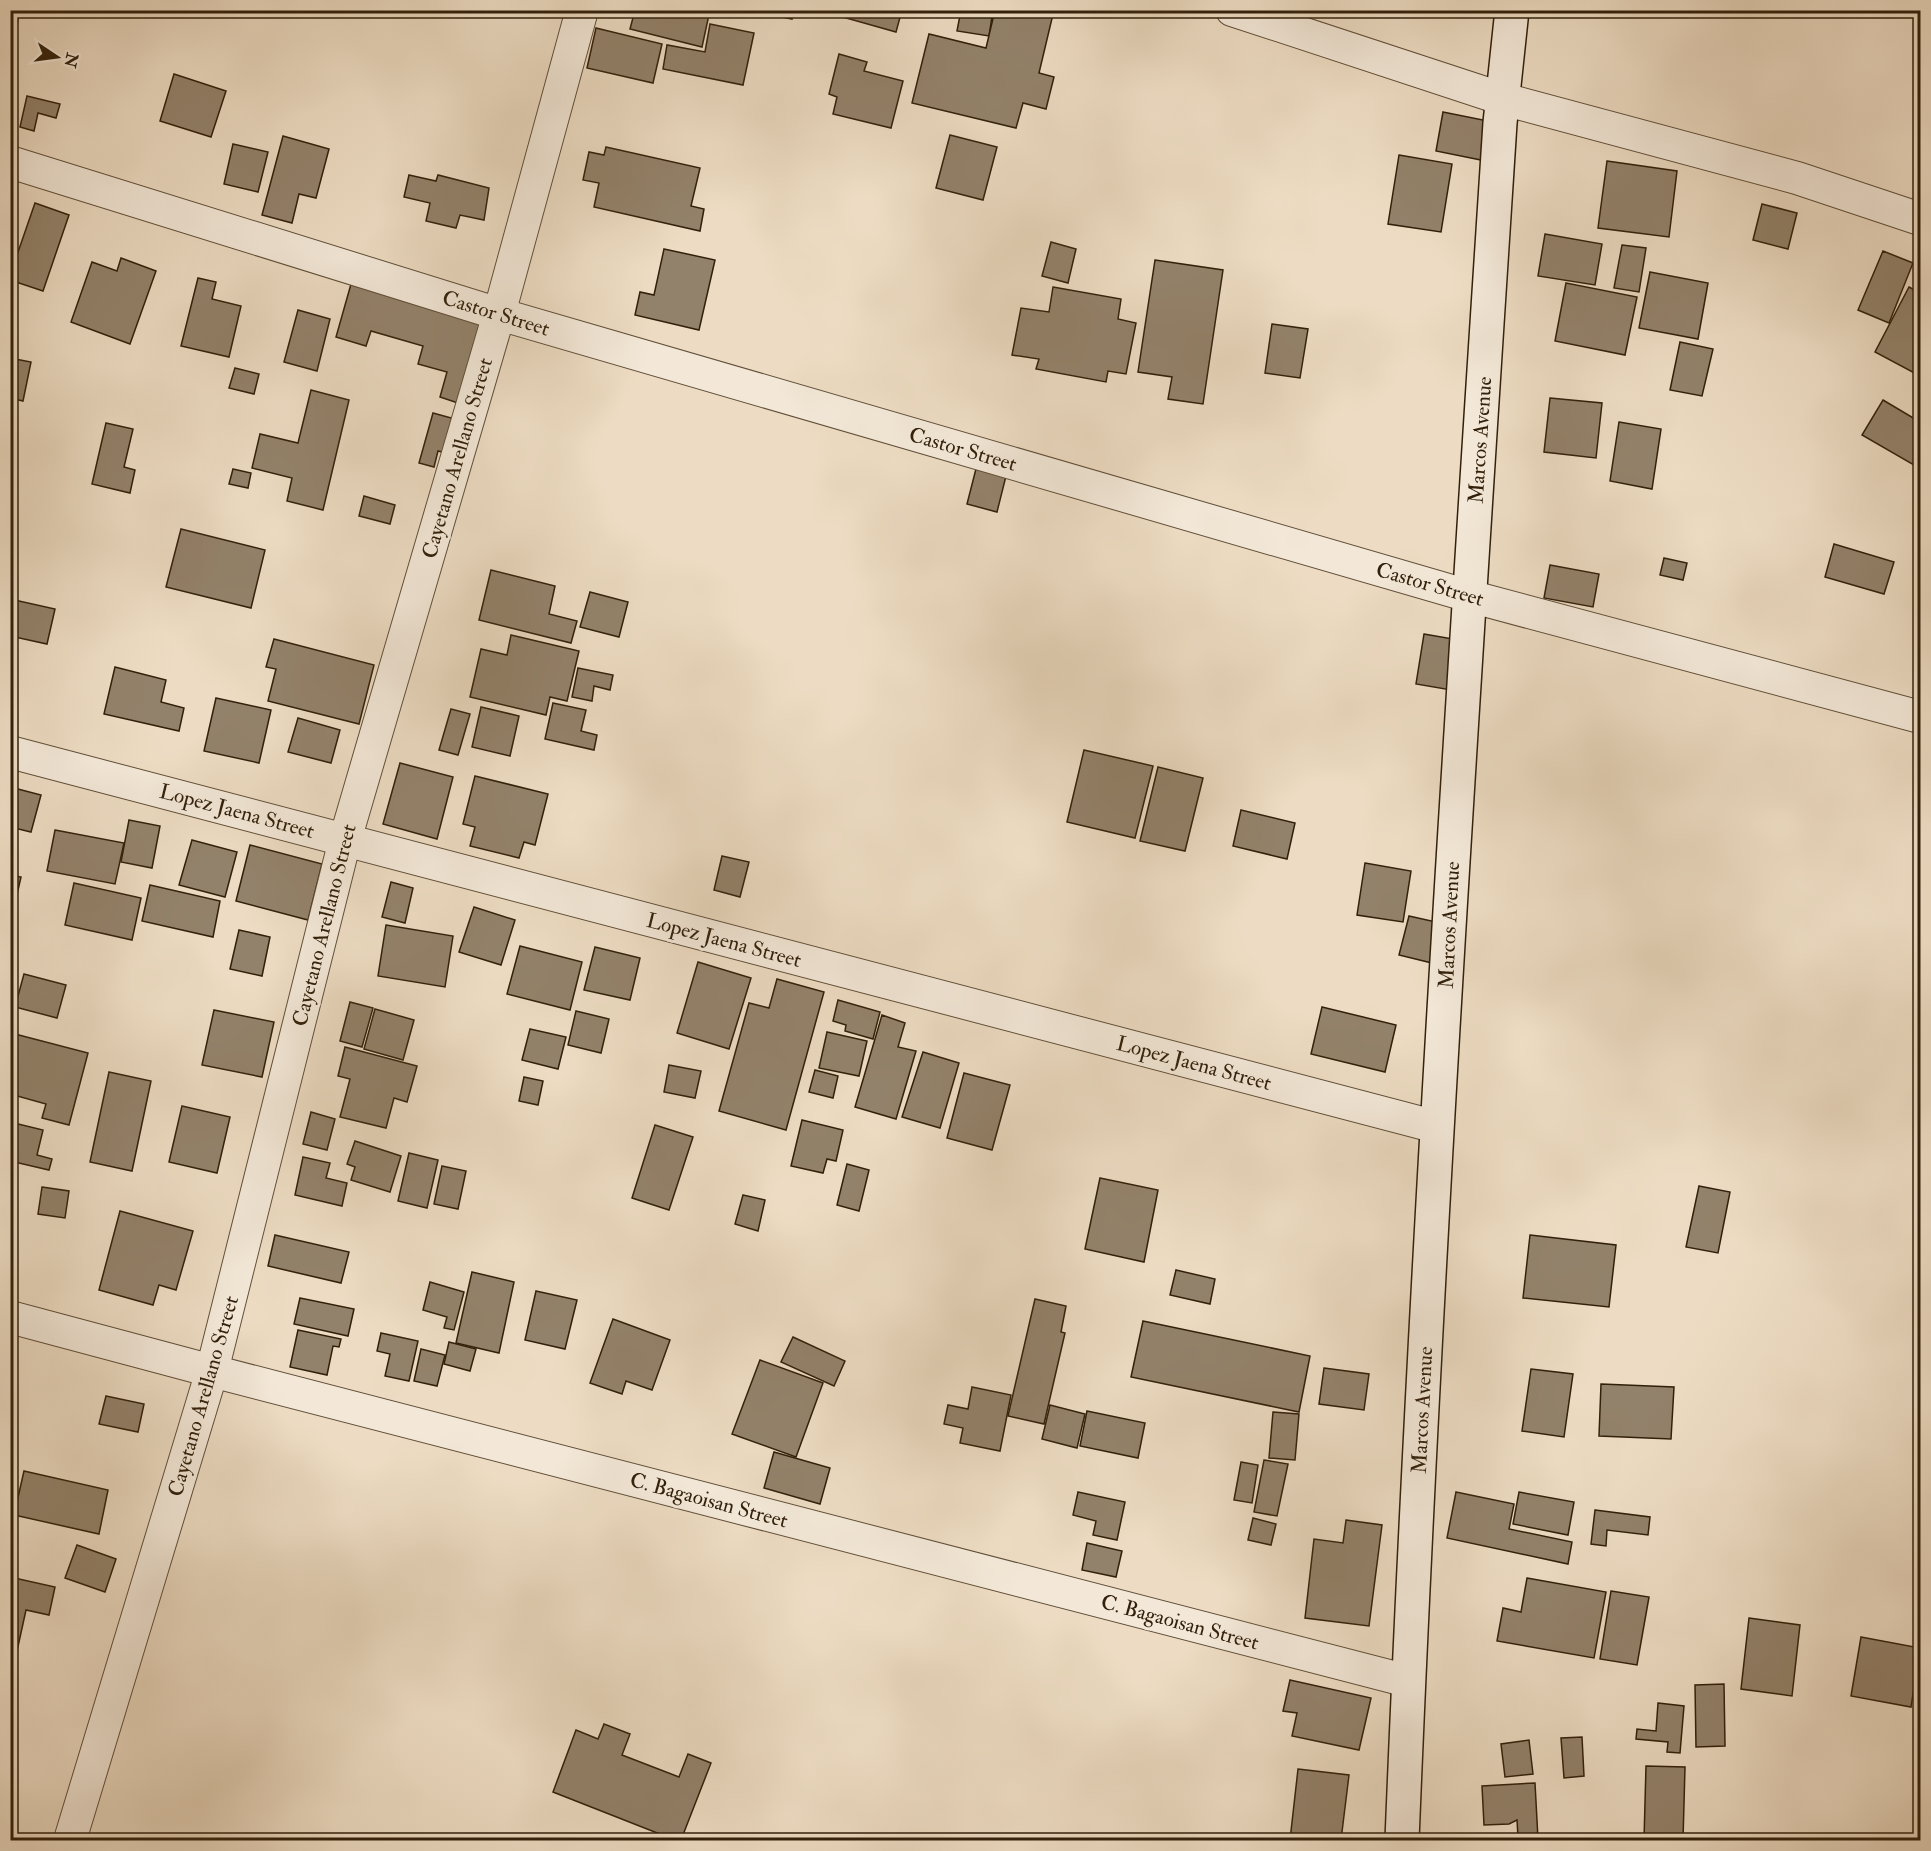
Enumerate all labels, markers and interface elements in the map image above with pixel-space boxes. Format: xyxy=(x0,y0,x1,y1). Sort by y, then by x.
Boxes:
north arrow xyxy=(27,27,87,87)
text: N xyxy=(59,50,82,70)
street label: Castor Street xyxy=(439,284,553,343)
street label: Cayetano Arellano Street xyxy=(416,354,499,562)
street label: Marcos Avenue xyxy=(1463,375,1498,505)
street label: Castor Street xyxy=(906,421,1020,478)
street label: Castor Street xyxy=(1373,556,1487,613)
street label: Lopez Jaena Street xyxy=(156,778,318,845)
street label: Cayetano Arellano Street xyxy=(286,821,363,1029)
street label: Marcos Avenue xyxy=(1433,860,1466,989)
street label: Lopez Jaena Street xyxy=(643,907,805,974)
street label: Lopez Jaena Street xyxy=(1113,1030,1275,1097)
street label: Cayetano Arellano Street xyxy=(162,1292,245,1500)
street label: Marcos Avenue xyxy=(1406,1345,1439,1474)
street label: C. Bagaoisan Street xyxy=(627,1466,791,1535)
street label: C. Bagaoisan Street xyxy=(1098,1588,1262,1657)

